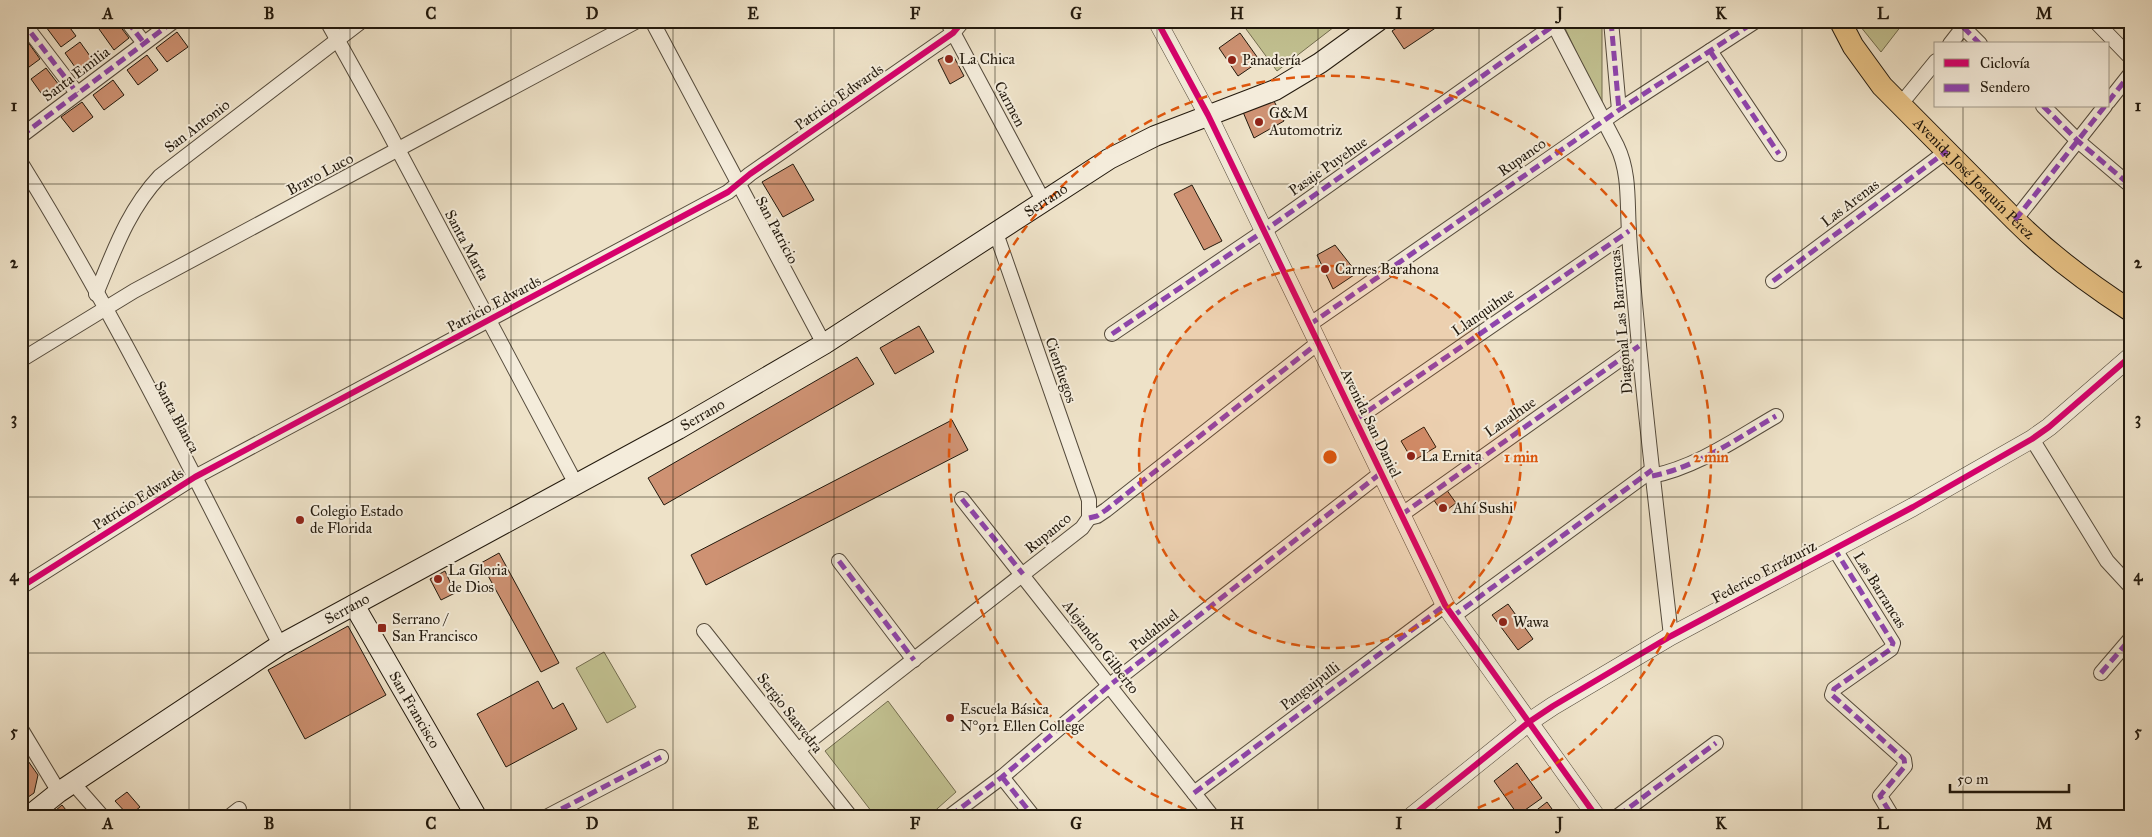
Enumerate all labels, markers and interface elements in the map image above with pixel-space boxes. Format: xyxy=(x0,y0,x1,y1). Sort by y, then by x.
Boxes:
text: A xyxy=(102,4,114,23)
text: B xyxy=(264,4,274,23)
text: C xyxy=(426,4,437,23)
text: D xyxy=(586,4,599,23)
text: E xyxy=(747,4,759,23)
text: F xyxy=(910,4,921,23)
text: G xyxy=(1070,4,1082,23)
text: H xyxy=(1230,4,1244,23)
text: I xyxy=(1396,4,1403,23)
text: J xyxy=(1555,4,1564,24)
text: K xyxy=(1715,4,1727,23)
text: L xyxy=(1877,4,1889,23)
text: M xyxy=(2036,4,2053,23)
street label: Santa Emilia xyxy=(39,42,114,105)
legend xyxy=(1934,42,2110,108)
place label: La Chica xyxy=(959,50,1016,68)
place label: Panadería xyxy=(1242,51,1302,69)
marker: La Chica xyxy=(943,53,955,65)
marker: Panadería xyxy=(1226,54,1238,66)
text: Ciclovía xyxy=(1980,54,2031,72)
street label: Patricio Edwards xyxy=(791,60,887,134)
street label: Carmen xyxy=(991,78,1029,130)
text: Sendero xyxy=(1980,78,2030,96)
street label: San Antonio xyxy=(161,95,234,156)
text: 1 xyxy=(11,96,18,115)
text: 1 xyxy=(2135,96,2142,115)
place label: G&M Automotriz xyxy=(1268,104,1342,139)
street label: Avenida José Joaquín Pérez xyxy=(1909,113,2038,243)
marker: G&M Automotriz xyxy=(1253,116,1265,128)
street label: Pasaje Puyehue xyxy=(1285,132,1371,200)
street label: Rupanco xyxy=(1495,134,1550,180)
street label: Bravo Luco xyxy=(284,149,357,199)
street label: Las Arenas xyxy=(1817,175,1883,231)
street label: Serrano xyxy=(1021,179,1071,221)
street label: San Patricio xyxy=(752,193,802,267)
street label: Santa Marta xyxy=(441,207,493,284)
street label: Diagonal Las Barrancas xyxy=(1606,249,1636,395)
text: 2 xyxy=(10,253,19,272)
text: 2 xyxy=(2134,253,2143,272)
place label: Carnes Barahona xyxy=(1335,260,1440,278)
marker: Carnes Barahona xyxy=(1319,263,1331,275)
street label: Patricio Edwards xyxy=(444,272,544,336)
street label: Llanquihue xyxy=(1449,284,1518,341)
street label: Cienfuegos xyxy=(1041,335,1081,405)
street label: Avenida San Daniel xyxy=(1336,365,1406,481)
street label: Santa Blanca xyxy=(151,378,204,457)
street label: Lanalhue xyxy=(1481,393,1539,441)
street label: Serrano xyxy=(677,395,728,435)
text: 3 xyxy=(11,409,17,429)
text: 3 xyxy=(2135,409,2141,429)
place label: La Ernita xyxy=(1421,447,1482,465)
centre of rings xyxy=(1321,448,1339,466)
text: 1 min xyxy=(1504,448,1539,466)
text: 2 min xyxy=(1693,448,1730,466)
marker: La Ernita xyxy=(1405,450,1417,462)
street label: Patricio Edwards xyxy=(89,464,187,534)
place label: Ahí Sushi xyxy=(1452,499,1513,517)
place label: Colegio Estado de Florida xyxy=(310,502,403,537)
marker: Ahí Sushi xyxy=(1437,502,1449,514)
street label: Rupanco xyxy=(1021,509,1075,557)
marker: Colegio Estado de Florida xyxy=(294,514,306,526)
street label: Federico Errázuriz xyxy=(1708,537,1820,607)
street label: Las Barrancas xyxy=(1850,549,1910,631)
place label: La Gloria de Dios xyxy=(448,561,508,596)
text: 4 xyxy=(10,566,20,586)
text: 4 xyxy=(2134,566,2144,586)
marker: La Gloria de Dios xyxy=(432,573,444,585)
street label: Serrano xyxy=(321,589,373,628)
street label: Alejandro Gilberto xyxy=(1058,596,1143,698)
street label: Pudahuel xyxy=(1126,605,1183,655)
place label: Serrano / San Francisco xyxy=(392,610,478,645)
place label: Wawa xyxy=(1513,613,1550,631)
marker: Wawa xyxy=(1497,616,1509,628)
marker: Serrano / San Francisco xyxy=(376,622,388,634)
street label: Panguipulli xyxy=(1277,658,1343,714)
street label: San Francisco xyxy=(385,668,444,752)
street label: Sergio Saavedra xyxy=(753,669,827,757)
place label: Escuela Básica N°912 Ellen College xyxy=(960,700,1084,735)
marker: Escuela Básica N°912 Ellen College xyxy=(944,712,956,724)
text: 5 xyxy=(10,722,18,741)
text: 5 xyxy=(2134,722,2142,741)
scale bar xyxy=(1950,762,2068,794)
text: 50 m xyxy=(1957,770,1989,788)
text: A xyxy=(102,814,114,833)
text: B xyxy=(264,814,274,833)
text: C xyxy=(426,814,437,833)
text: D xyxy=(586,814,599,833)
text: E xyxy=(747,814,759,833)
text: F xyxy=(910,814,921,833)
text: G xyxy=(1070,814,1082,833)
text: H xyxy=(1230,814,1244,833)
text: I xyxy=(1396,814,1403,833)
text: J xyxy=(1555,814,1564,834)
text: K xyxy=(1715,814,1727,833)
text: L xyxy=(1877,814,1889,833)
text: M xyxy=(2036,814,2053,833)

